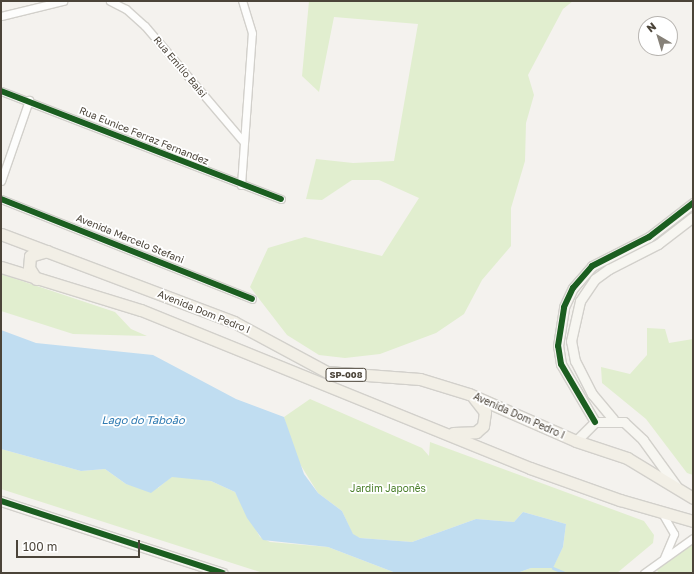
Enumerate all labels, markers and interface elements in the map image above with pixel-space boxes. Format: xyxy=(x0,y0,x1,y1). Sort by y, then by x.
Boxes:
north arrow xyxy=(638,16,678,56)
text: N xyxy=(644,19,658,35)
street label: Rua Emílio Baisi xyxy=(151,34,209,100)
street label: Rua Eunice Ferraz Fernandez xyxy=(77,104,211,168)
street label: Avenida Marcelo Stefani xyxy=(74,212,186,266)
street label: Avenida Dom Pedro I xyxy=(156,288,252,336)
road number: SP-008 xyxy=(325,368,367,382)
street label: Avenida Dom Pedro I xyxy=(472,390,566,442)
water label: Lago do Taboão xyxy=(101,413,185,427)
park label: Jardim Japonês xyxy=(350,483,426,495)
scale bar xyxy=(18,532,142,558)
text: 100 m xyxy=(23,539,57,554)

